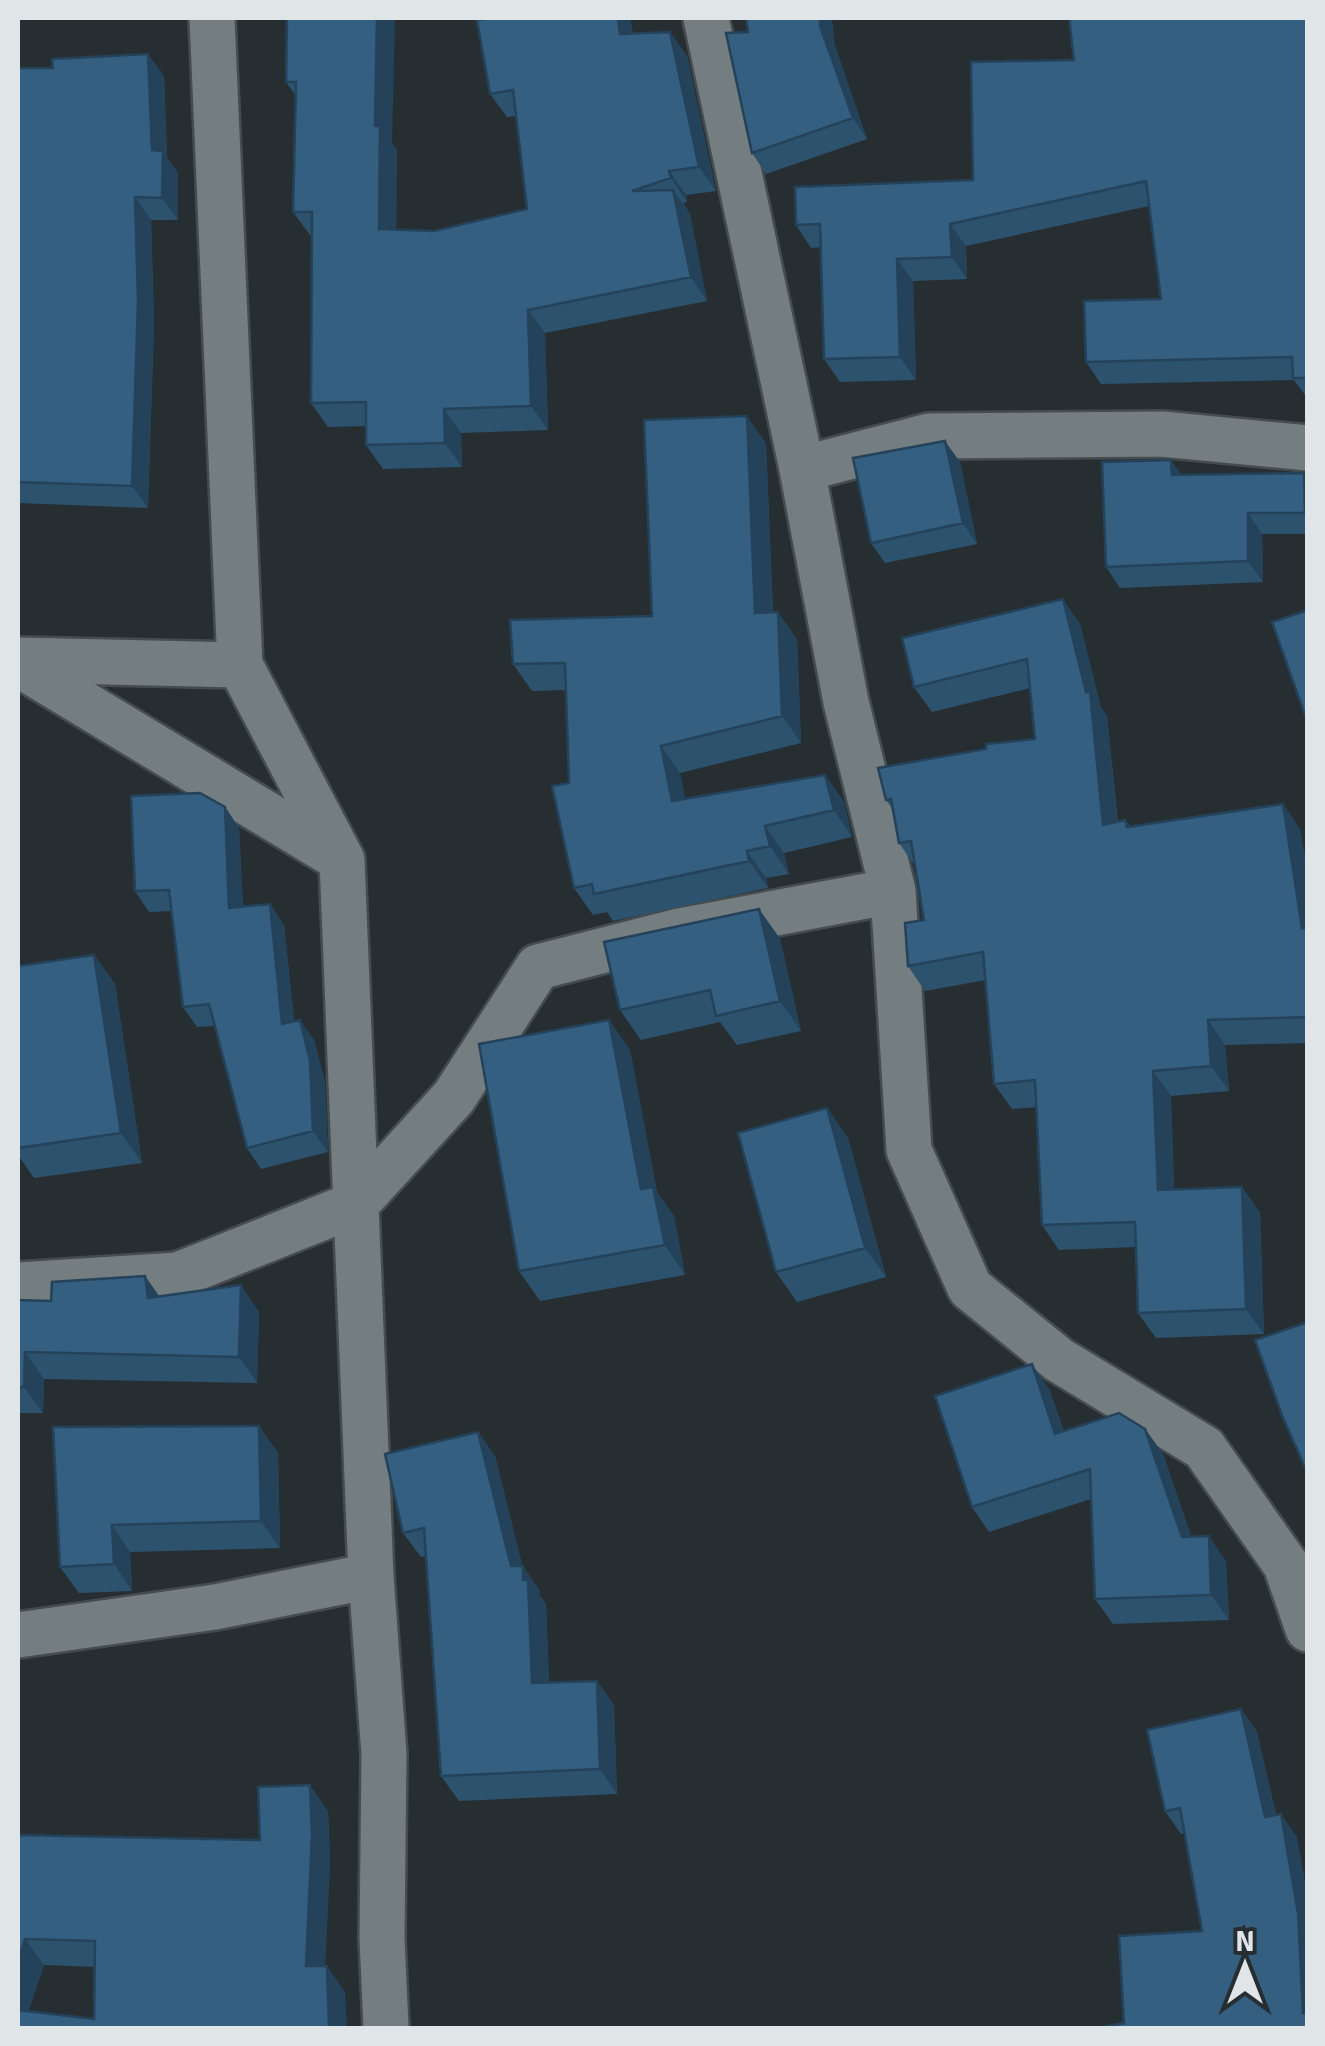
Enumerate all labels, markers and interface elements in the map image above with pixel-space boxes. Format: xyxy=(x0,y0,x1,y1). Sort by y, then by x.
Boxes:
north arrow xyxy=(1195,1916,1295,2016)
text: N xyxy=(1235,1925,1255,1959)

